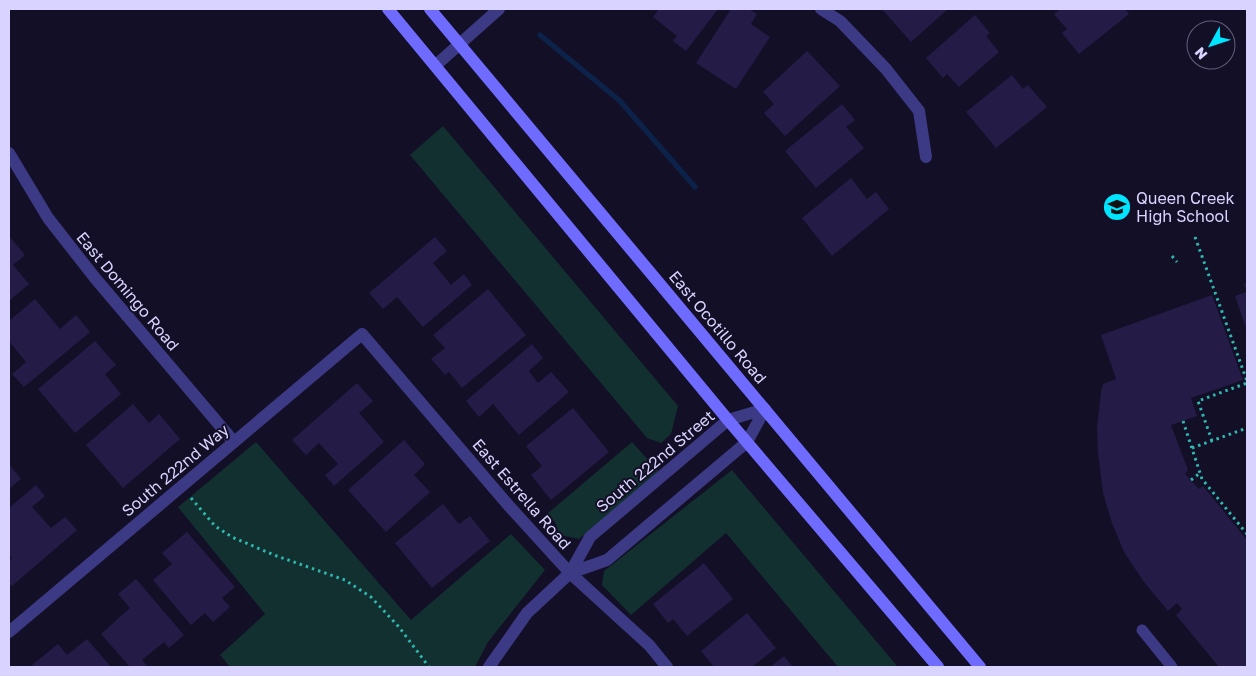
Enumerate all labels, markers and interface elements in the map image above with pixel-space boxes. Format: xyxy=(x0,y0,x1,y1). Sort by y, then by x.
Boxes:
north arrow xyxy=(1186,20,1236,70)
text: N xyxy=(1191,44,1211,63)
place label: Queen Creek High School xyxy=(1136,188,1234,226)
school or university icon: Queen Creek High School xyxy=(1102,192,1132,222)
street label: East Domingo Road xyxy=(72,227,184,355)
street label: East Ocotillo Road xyxy=(665,266,771,388)
street label: South 222nd Street xyxy=(592,406,718,516)
street label: South 222nd Way xyxy=(117,419,233,521)
street label: East Estrella Road xyxy=(469,435,575,553)

